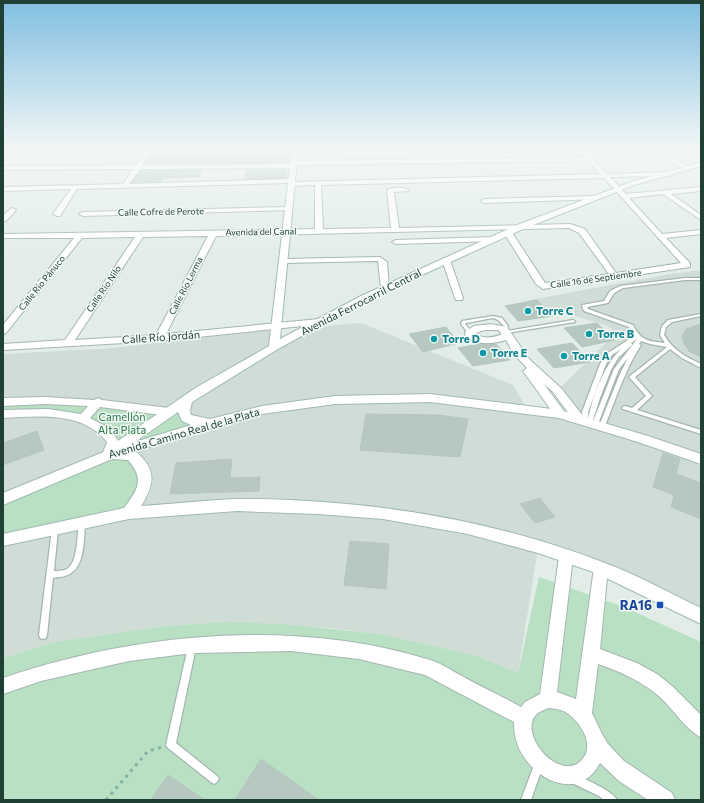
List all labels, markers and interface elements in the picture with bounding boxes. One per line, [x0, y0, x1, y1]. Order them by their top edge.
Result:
street label: Calle Cofre de Perote [118, 205, 204, 218]
street label: Avenida del Canal [225, 225, 297, 238]
street label: Calle Río Pánuco [16, 253, 67, 312]
street label: Calle Río Lerma [166, 255, 205, 317]
street label: Calle Río Nilo [84, 263, 123, 314]
street label: Avenida Ferrocarril Central [298, 265, 423, 338]
street label: Calle 16 de Septiembre [550, 267, 643, 290]
place label: Torre C [536, 304, 574, 317]
marker: Torre C [523, 306, 533, 316]
street label: Calle Río Jordán [122, 327, 200, 347]
place label: Torre B [597, 327, 634, 340]
marker: Torre B [584, 329, 594, 339]
place label: Torre D [442, 332, 480, 345]
marker: Torre D [429, 334, 439, 344]
place label: Torre E [491, 346, 528, 359]
marker: Torre E [478, 348, 488, 358]
place label: Torre A [572, 349, 610, 362]
marker: Torre A [559, 351, 569, 361]
street label: Avenida Camino Real de la Plata [107, 405, 261, 460]
park label: Camellón Alta Plata [98, 410, 146, 436]
place label: RA16 [620, 597, 652, 613]
marker: RA16 [655, 600, 665, 610]

